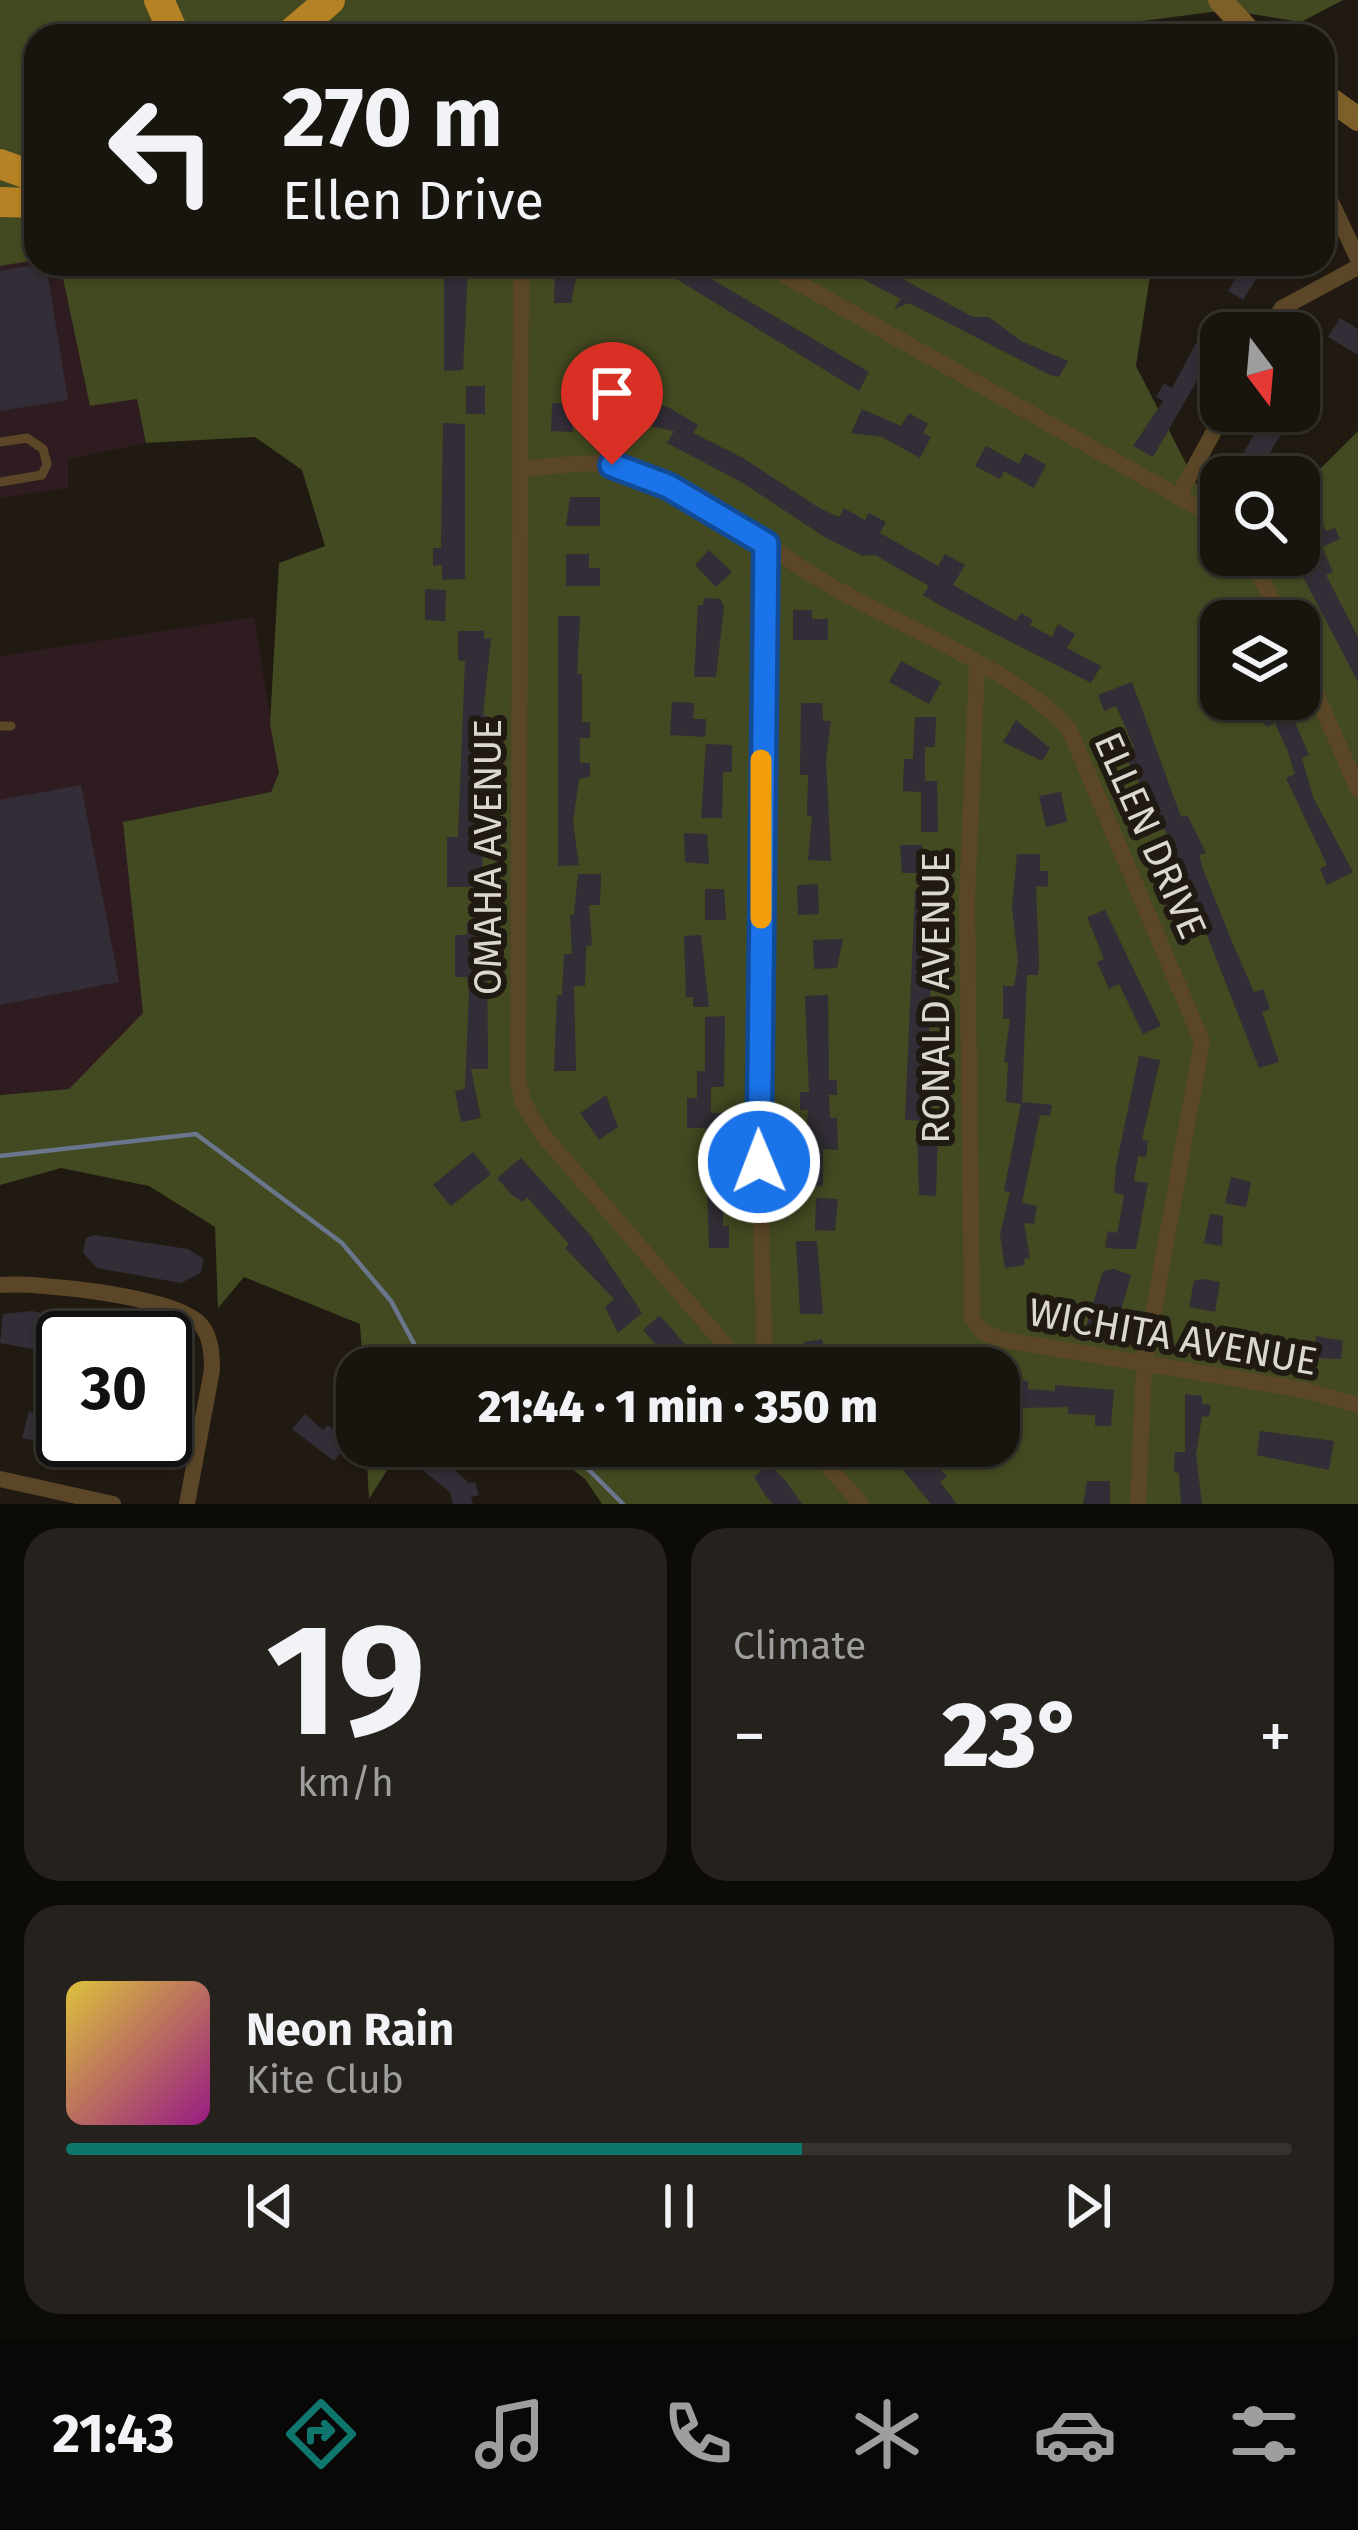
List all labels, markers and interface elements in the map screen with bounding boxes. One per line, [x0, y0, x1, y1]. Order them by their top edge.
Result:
text: 270 m [282, 67, 503, 168]
icon: left [84, 72, 240, 228]
text: Ellen Drive [282, 169, 544, 233]
north arrow [1200, 312, 1320, 432]
map controls [1200, 312, 1320, 720]
pin [561, 342, 663, 465]
icon: arrive [579, 360, 645, 426]
button: search [1200, 456, 1320, 576]
button: layers [1200, 600, 1320, 720]
street label: OMAHA AVENUE [465, 719, 511, 995]
street label: ELLEN DRIVE [1084, 725, 1216, 945]
street label: RONALD AVENUE [913, 852, 959, 1144]
position arrow [696, 1099, 822, 1225]
street label: WICHITA AVENUE [1025, 1289, 1321, 1385]
speed limit sign: 30 [36, 1311, 192, 1467]
text: 21:44 · 1 min · 350 m [478, 1380, 878, 1434]
text: 19 [266, 1588, 425, 1775]
text: Climate [733, 1623, 866, 1669]
text: 23° [942, 1682, 1083, 1790]
text: − [733, 1697, 766, 1776]
text: + [1259, 1697, 1292, 1776]
text: km/h [297, 1760, 394, 1806]
text: Neon Rain [246, 2003, 454, 2057]
text: Kite Club [246, 2057, 404, 2103]
icon: previous [237, 2173, 303, 2239]
icon: pause [646, 2173, 712, 2239]
icon: next [1055, 2173, 1121, 2239]
icon: directions [279, 2392, 363, 2476]
icon: music [468, 2392, 552, 2476]
icon: phone [656, 2392, 740, 2476]
icon: climate [845, 2392, 929, 2476]
icon: car [1033, 2392, 1117, 2476]
icon: filters [1222, 2392, 1306, 2476]
text: 21:43 [52, 2402, 174, 2466]

